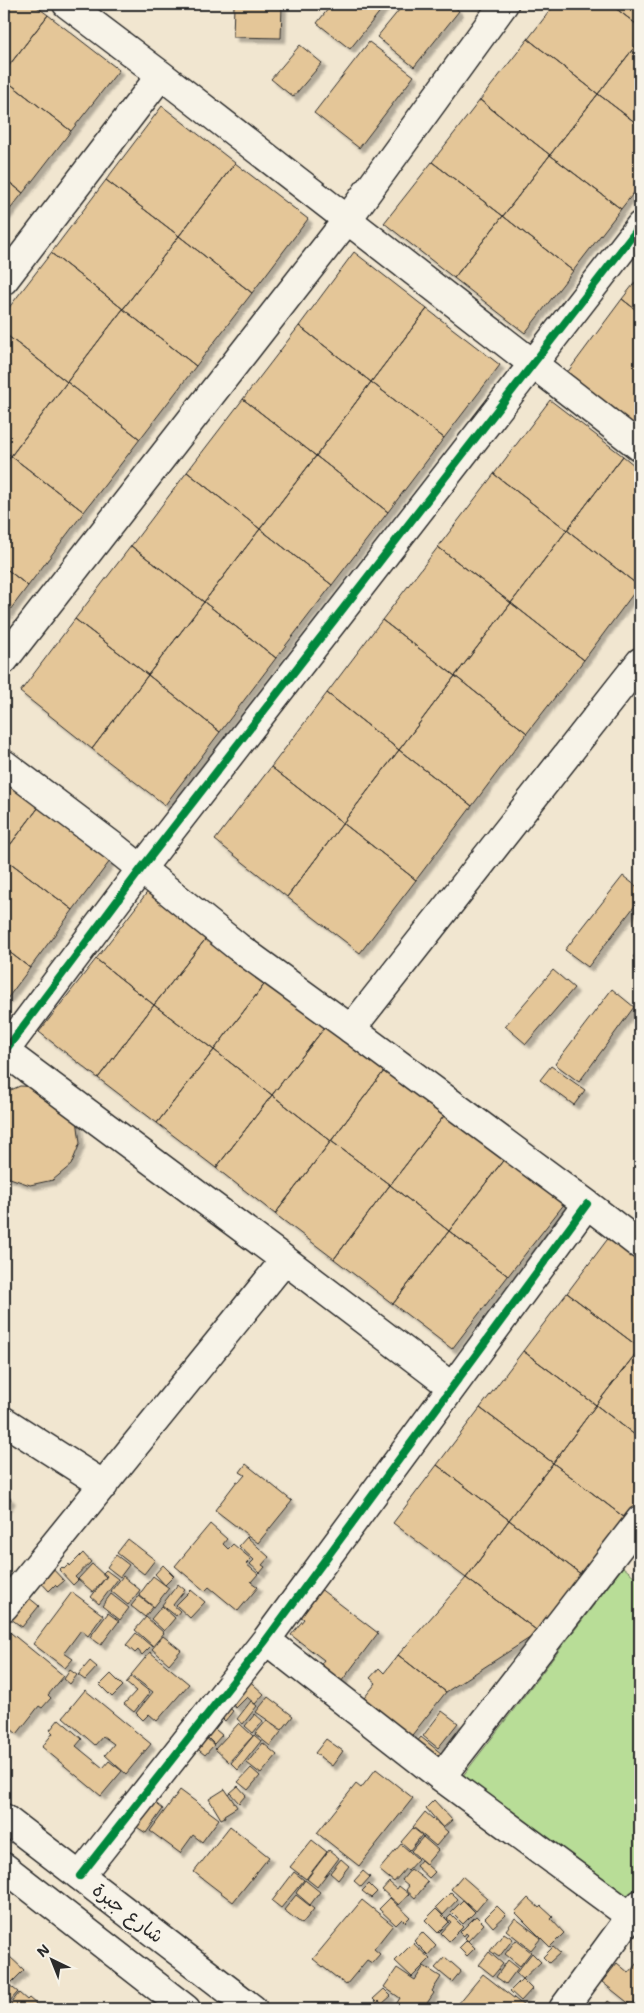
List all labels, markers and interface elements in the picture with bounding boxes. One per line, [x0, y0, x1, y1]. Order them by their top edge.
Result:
street label: شارع جبرة [87, 1877, 169, 1949]
north arrow [28, 1936, 78, 1986]
text: N [33, 1940, 53, 1961]

